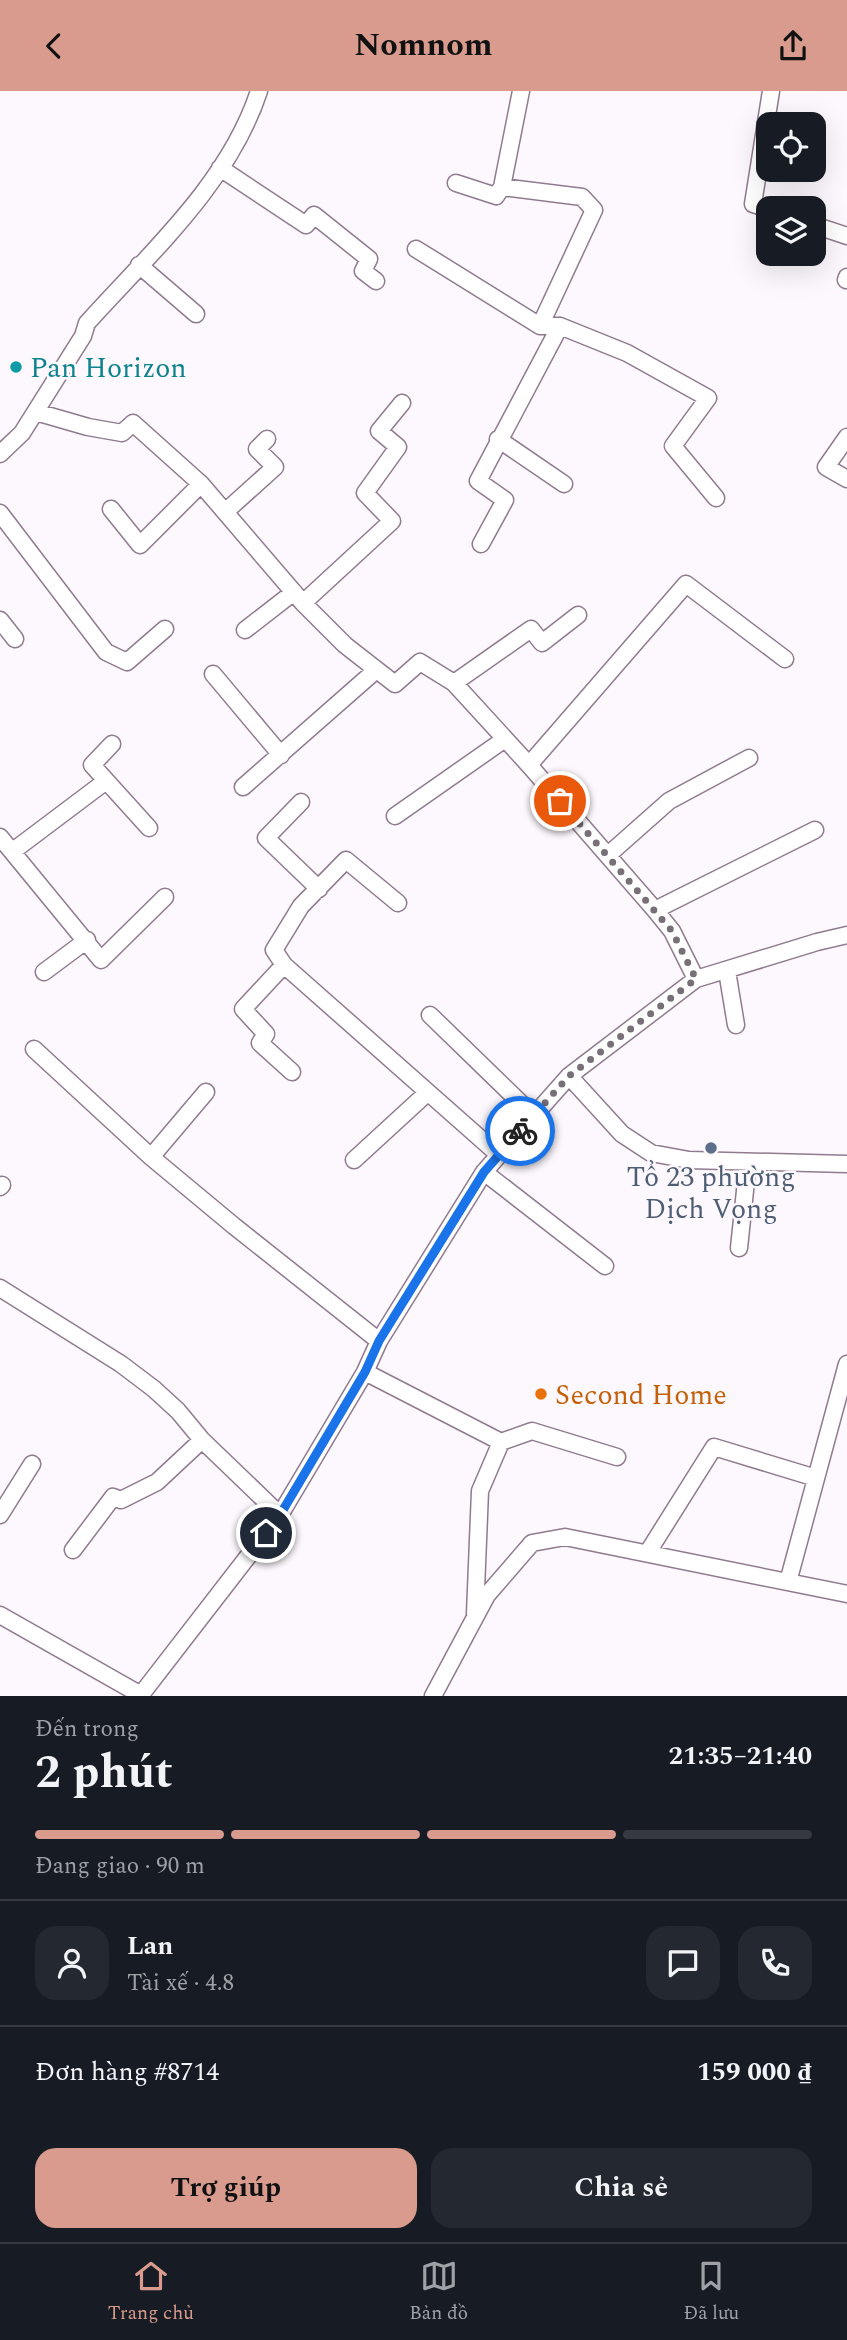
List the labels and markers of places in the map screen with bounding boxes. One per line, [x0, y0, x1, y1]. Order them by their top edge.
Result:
place label: Pan Horizon [30, 347, 187, 390]
marker: Pan Horizon [8, 359, 24, 375]
pin [530, 771, 590, 831]
marker: Tổ 23 phường Dịch Vọng [703, 1140, 719, 1156]
place label: Tổ 23 phường Dịch Vọng [626, 1156, 796, 1231]
place label: Second Home [555, 1374, 727, 1417]
marker: Second Home [533, 1386, 549, 1402]
pin [236, 1503, 296, 1563]

